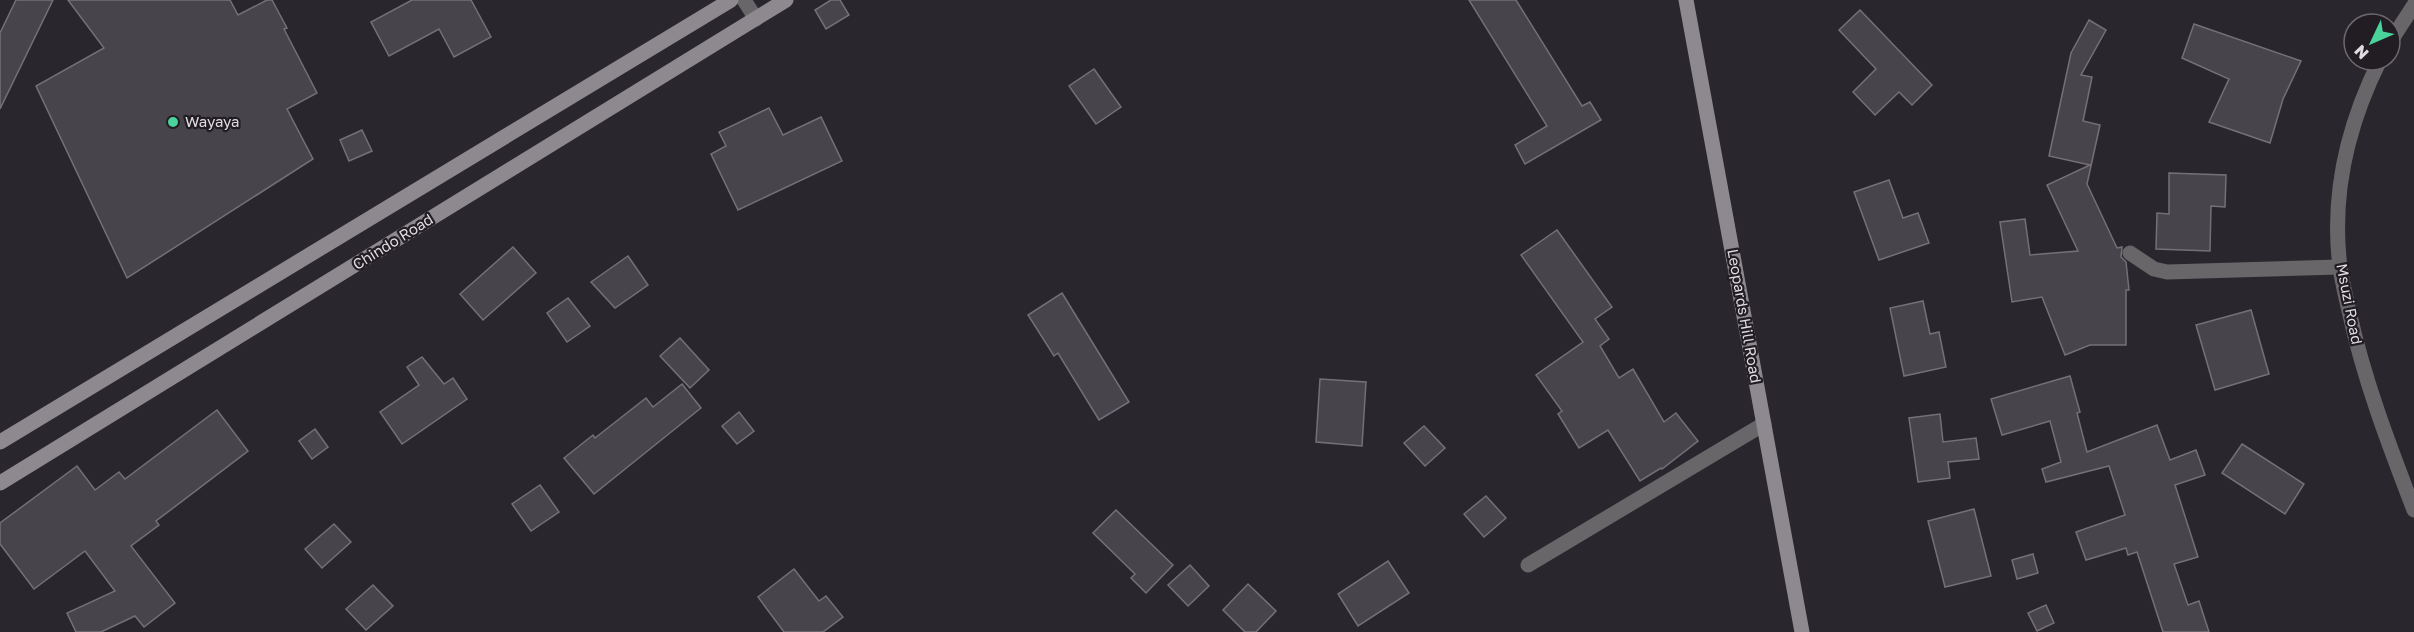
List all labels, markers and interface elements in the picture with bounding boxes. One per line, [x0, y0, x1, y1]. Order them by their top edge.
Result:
north arrow [2342, 12, 2402, 72]
text: N [2350, 41, 2373, 64]
place label: Wayaya [185, 112, 240, 130]
marker: Wayaya [166, 115, 180, 129]
street label: Chindo Road [349, 209, 436, 273]
street label: Leopards Hill Road [1724, 247, 1766, 384]
street label: Msuzi Road [2333, 262, 2367, 346]

